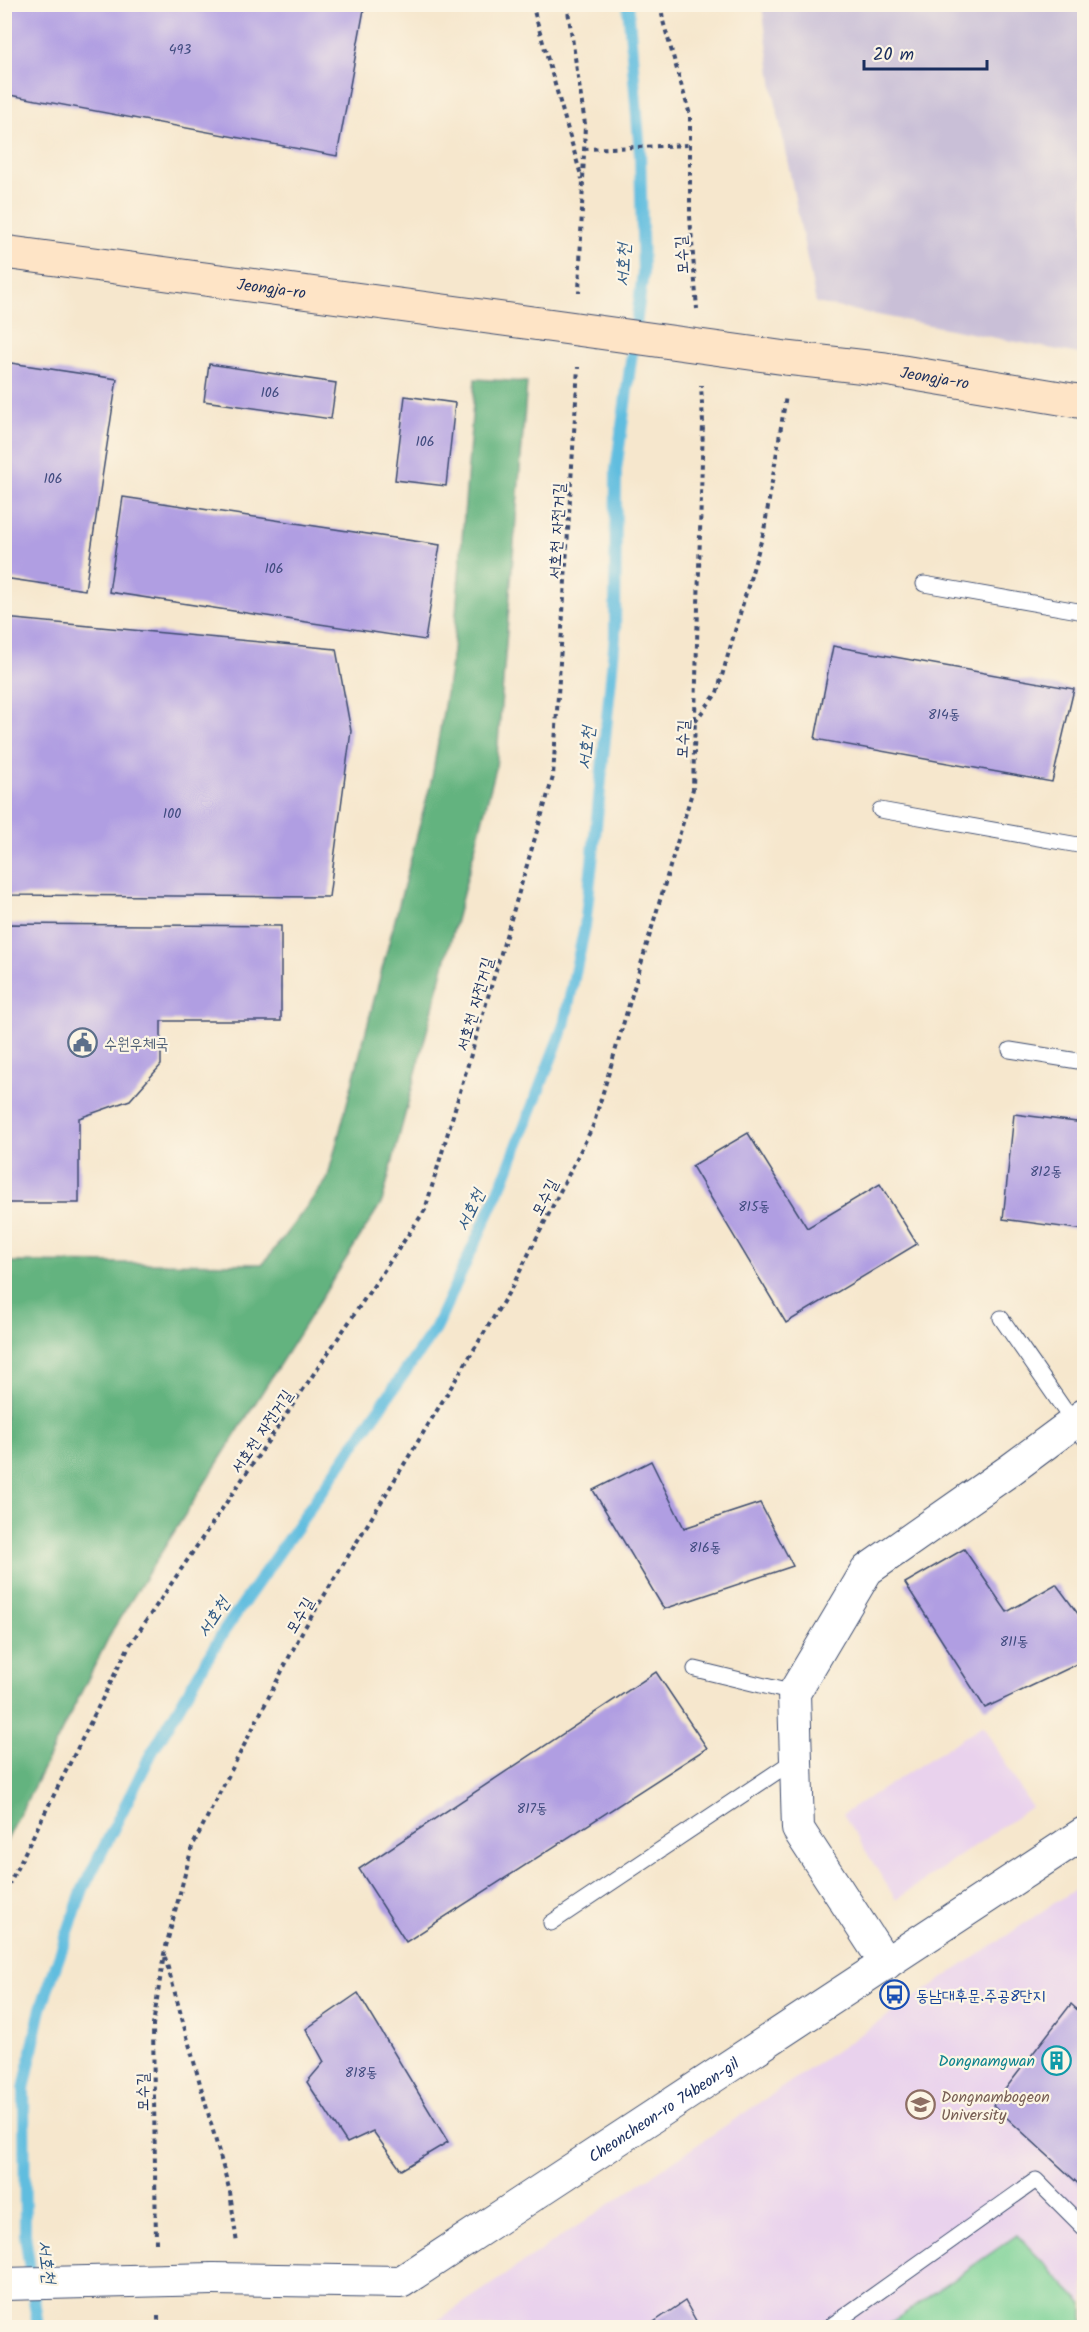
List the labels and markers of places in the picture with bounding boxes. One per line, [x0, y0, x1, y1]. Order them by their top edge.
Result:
public building icon: 수원우체국 [67, 1027, 99, 1059]
place label: 수원우체국 [104, 1032, 169, 1057]
bus stop icon: 동남대후문.주공8단지 [879, 1979, 911, 2011]
place label: 동남대후문.주공8단지 [916, 1984, 1045, 2009]
building icon: Dongnamgwan [1040, 2044, 1072, 2076]
place label: Dongnamgwan [938, 2049, 1035, 2074]
place label: Dongnambogeon University [941, 2085, 1050, 2128]
school or university icon: Dongnambogeon University [904, 2089, 936, 2121]

